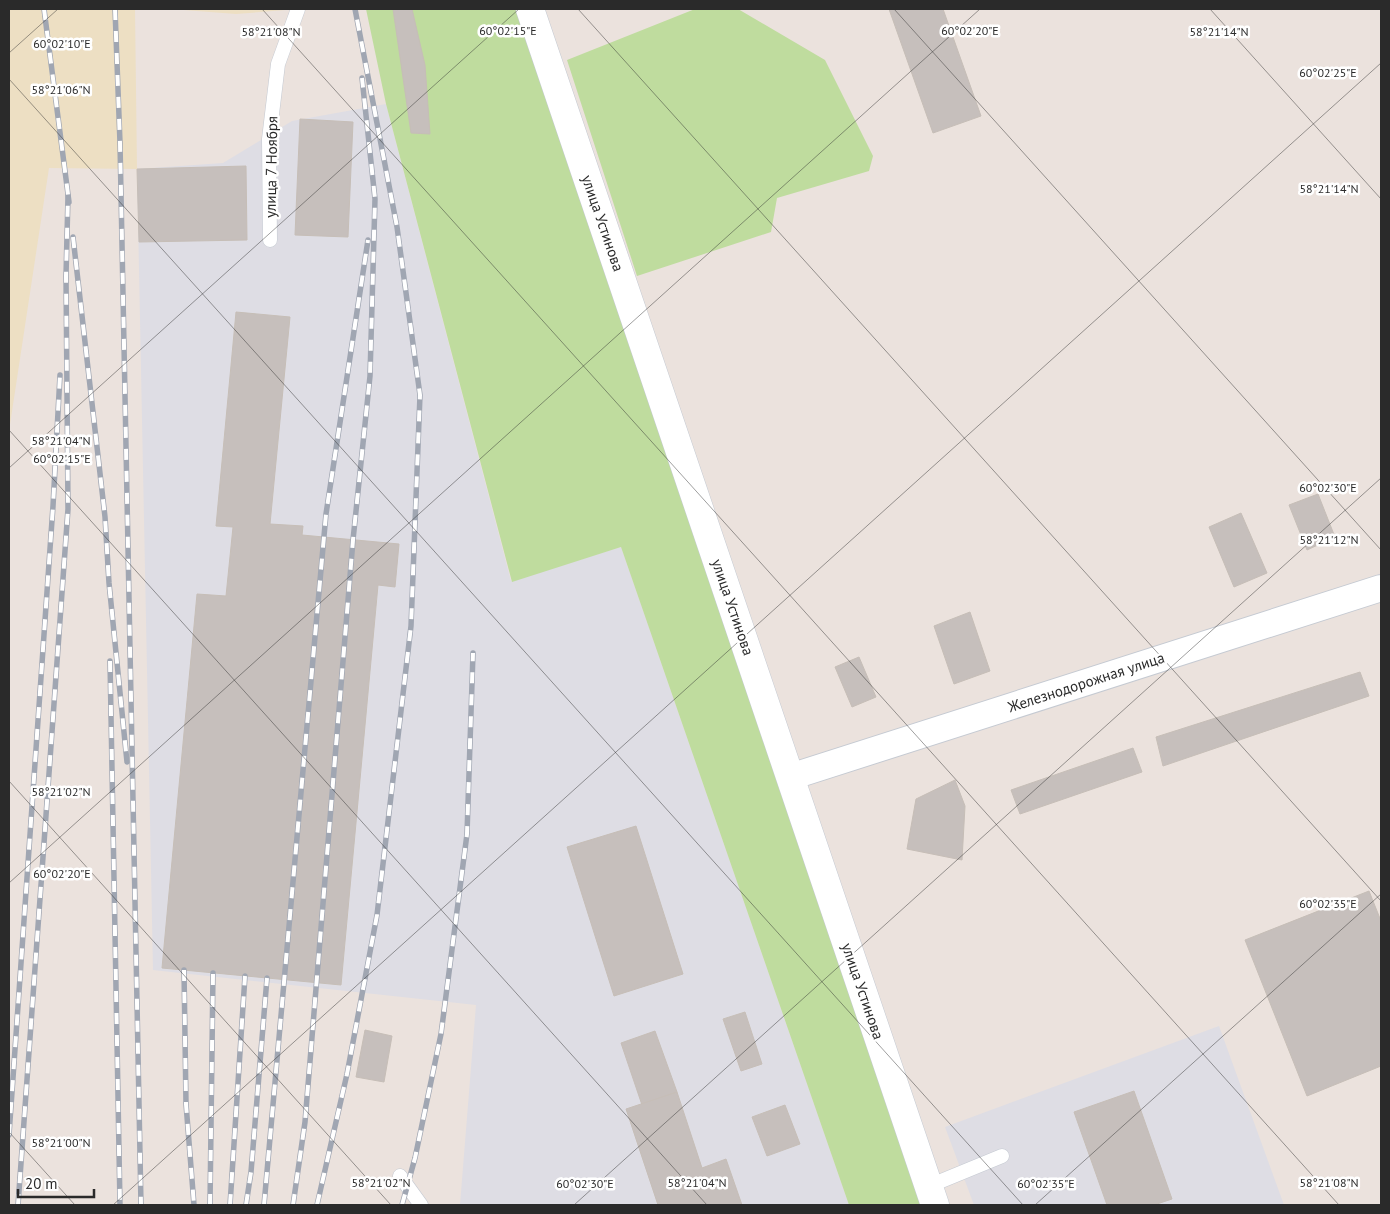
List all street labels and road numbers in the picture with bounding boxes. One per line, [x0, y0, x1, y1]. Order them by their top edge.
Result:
street label: улица 7 Ноября [261, 116, 281, 218]
street label: улица Устинова [578, 172, 628, 274]
street label: улица Устинова [708, 556, 758, 658]
street label: Железнодорожная улица [1004, 648, 1167, 717]
street label: улица Устинова [838, 940, 888, 1042]

